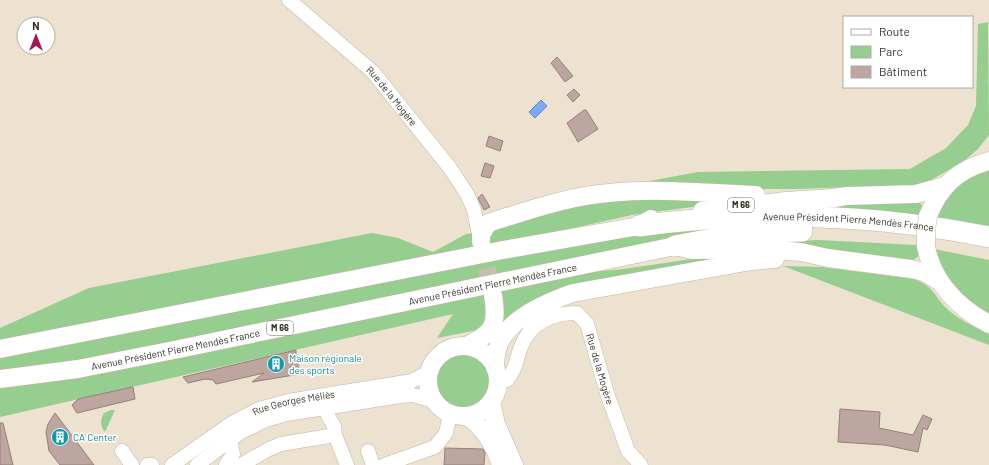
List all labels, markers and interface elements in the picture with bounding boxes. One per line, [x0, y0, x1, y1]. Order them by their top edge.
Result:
north arrow [16, 16, 56, 56]
legend [843, 16, 973, 88]
text: N [32, 19, 40, 32]
text: Route [879, 24, 910, 38]
text: Parc [879, 44, 903, 58]
street label: Rue de la Mogère [364, 63, 420, 128]
text: Bâtiment [879, 64, 927, 78]
road number: M 66 [728, 198, 754, 212]
street label: Avenue Président Pierre Mendès France [763, 210, 935, 233]
street label: Avenue Président Pierre Mendès France [407, 261, 578, 307]
road number: M 66 [267, 321, 293, 335]
street label: Avenue Président Pierre Mendès France [90, 326, 261, 372]
street label: Rue de la Mogère [584, 332, 617, 406]
place label: Maison régionale des sports [289, 352, 362, 376]
building icon: Maison régionale des sports [266, 354, 286, 374]
street label: Rue Georges Méliès [250, 388, 336, 417]
building icon: CA Center [50, 427, 70, 447]
place label: CA Center [73, 431, 117, 443]

